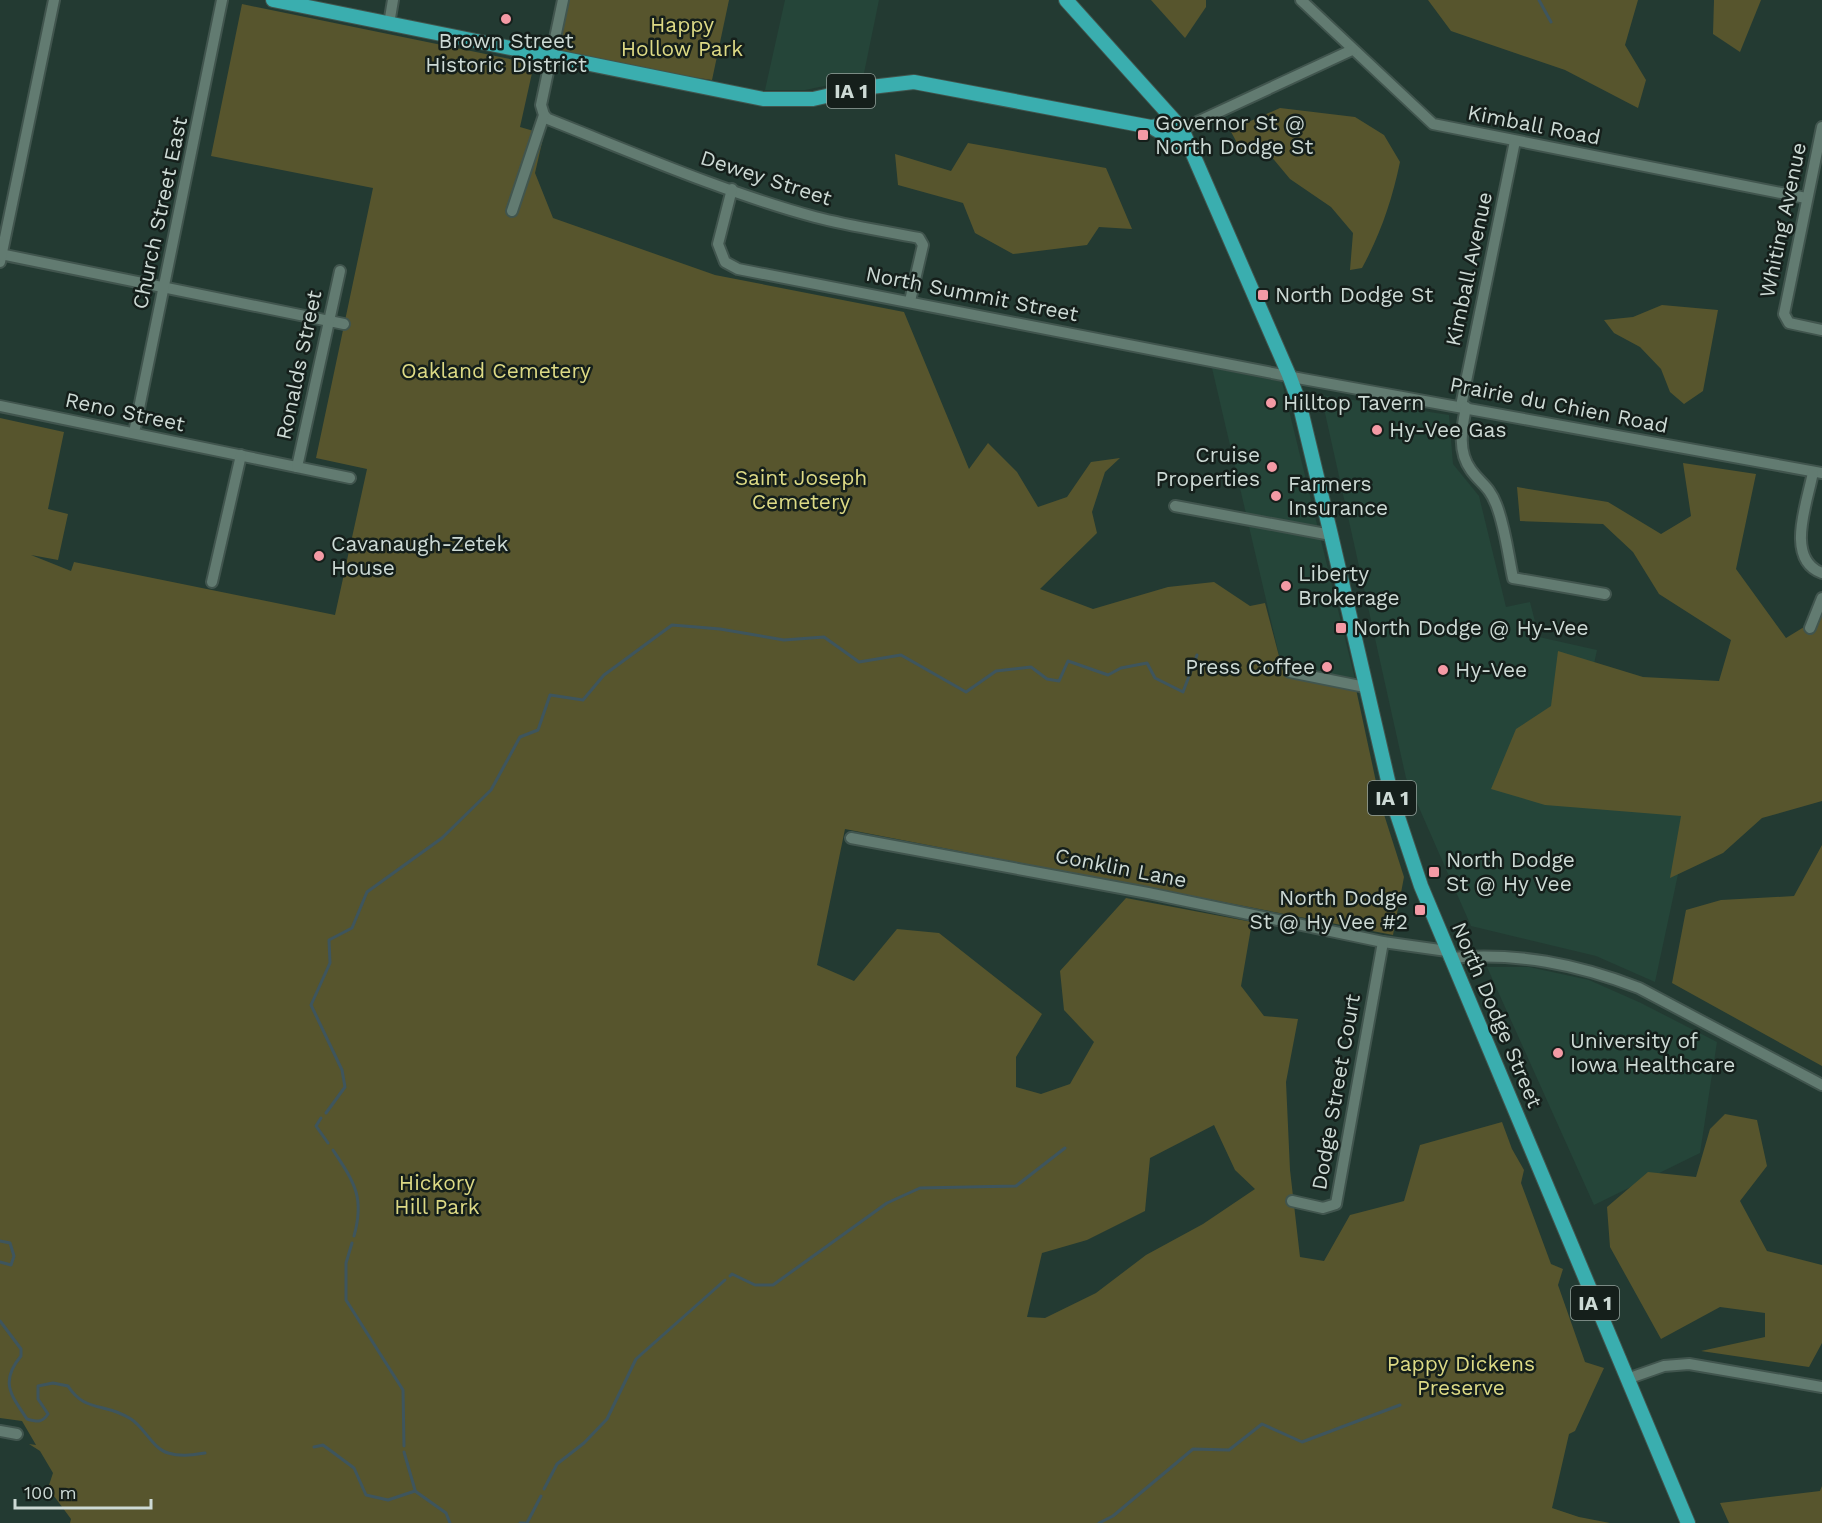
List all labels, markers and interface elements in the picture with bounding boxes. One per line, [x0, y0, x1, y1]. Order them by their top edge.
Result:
marker: Brown Street Historic District [499, 12, 513, 26]
park label: Happy Hollow Park [621, 12, 743, 61]
place label: Brown Street Historic District [425, 28, 587, 77]
road number: IA 1 [827, 74, 875, 108]
street label: Kimball Road [1465, 99, 1603, 150]
place label: Governor St @ North Dodge St [1155, 110, 1314, 159]
street label: Church Street East [127, 114, 192, 311]
marker: Governor St @ North Dodge St [1136, 128, 1150, 142]
street label: Whiting Avenue [1754, 140, 1811, 300]
street label: Dewey Street [697, 145, 835, 211]
street label: Kimball Avenue [1440, 189, 1497, 348]
street label: North Summit Street [864, 261, 1081, 326]
place label: North Dodge St [1275, 282, 1434, 307]
street label: Ronalds Street [270, 288, 327, 442]
marker: North Dodge St [1256, 288, 1270, 302]
park label: Oakland Cemetery [401, 358, 591, 383]
street label: Prairie du Chien Road [1448, 371, 1670, 438]
street label: Reno Street [63, 387, 187, 436]
place label: Hilltop Tavern [1283, 390, 1424, 415]
marker: Hilltop Tavern [1264, 396, 1278, 410]
place label: Hy-Vee Gas [1389, 417, 1507, 442]
marker: Hy-Vee Gas [1370, 423, 1384, 437]
place label: Cruise Properties [1156, 442, 1260, 491]
marker: Cruise Properties [1265, 460, 1279, 474]
park label: Saint Joseph Cemetery [735, 465, 867, 514]
place label: Farmers Insurance [1288, 471, 1388, 520]
marker: Farmers Insurance [1269, 489, 1283, 503]
place label: Cavanaugh-Zetek House [331, 531, 508, 580]
marker: Cavanaugh-Zetek House [312, 549, 326, 563]
place label: Liberty Brokerage [1298, 561, 1400, 610]
marker: Liberty Brokerage [1279, 579, 1293, 593]
place label: North Dodge @ Hy-Vee [1353, 615, 1589, 640]
marker: North Dodge @ Hy-Vee [1334, 621, 1348, 635]
place label: Press Coffee [1185, 654, 1315, 679]
place label: Hy-Vee [1455, 657, 1527, 682]
marker: Press Coffee [1320, 660, 1334, 674]
marker: Hy-Vee [1436, 663, 1450, 677]
road number: IA 1 [1368, 781, 1416, 815]
street label: Conklin Lane [1053, 842, 1189, 893]
place label: North Dodge St @ Hy Vee [1446, 847, 1575, 896]
marker: North Dodge St @ Hy Vee [1427, 865, 1441, 879]
place label: North Dodge St @ Hy Vee #2 [1249, 885, 1408, 934]
marker: North Dodge St @ Hy Vee #2 [1413, 903, 1427, 917]
street label: North Dodge Street [1447, 918, 1548, 1112]
street label: Dodge Street Court [1306, 992, 1365, 1192]
place label: University of Iowa Healthcare [1570, 1028, 1735, 1077]
marker: University of Iowa Healthcare [1551, 1046, 1565, 1060]
park label: Hickory Hill Park [394, 1170, 480, 1219]
road number: IA 1 [1571, 1286, 1619, 1320]
park label: Pappy Dickens Preserve [1387, 1351, 1535, 1400]
scale bar [15, 1472, 152, 1510]
text: 100 m [24, 1482, 77, 1503]

